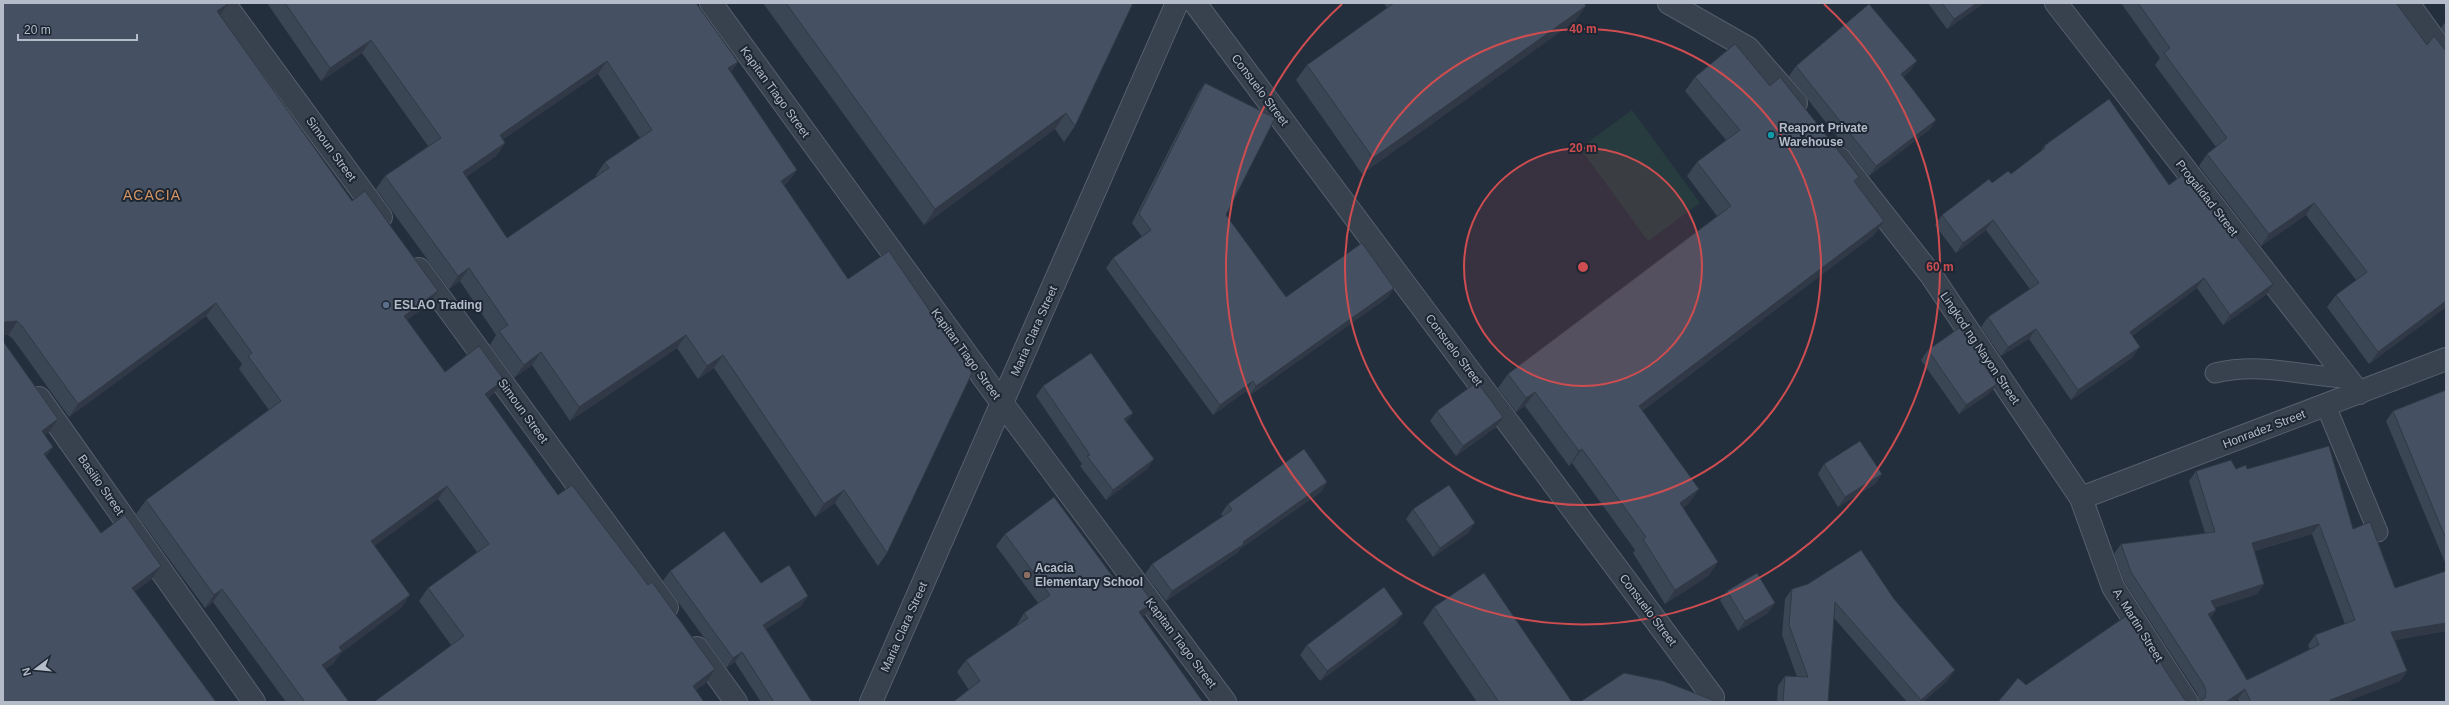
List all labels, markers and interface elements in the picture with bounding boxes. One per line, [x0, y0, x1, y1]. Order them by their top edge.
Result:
scale bar [18, 16, 137, 42]
text: 40 m [1569, 22, 1597, 36]
text: 20 m [24, 23, 51, 37]
street label: Kapitan Tiago Street [737, 44, 813, 141]
street label: Consuelo Street [1229, 51, 1292, 129]
street label: Simoun Street [303, 114, 359, 184]
place label: Reaport Private Warehouse [1779, 121, 1868, 149]
marker: Reaport Private Warehouse [1766, 130, 1776, 140]
text: 20 m [1569, 141, 1597, 155]
street label: Progalidad Street [2173, 157, 2241, 239]
district label: ACACIA [123, 187, 181, 203]
centre of rings [1576, 260, 1590, 274]
text: 60 m [1926, 260, 1954, 274]
street label: Maria Clara Street [1008, 283, 1060, 378]
street label: Lingkod ng Nayon Street [1937, 289, 2023, 407]
place label: ESLAO Trading [394, 298, 482, 312]
marker: ESLAO Trading [381, 300, 391, 310]
street label: Kapitan Tiago Street [928, 306, 1004, 403]
street label: Consuelo Street [1423, 311, 1486, 389]
street label: Simoun Street [495, 376, 551, 446]
street label: Honradez Street [2221, 407, 2308, 451]
street label: Basilio Street [75, 452, 127, 519]
place label: Acacia Elementary School [1035, 561, 1143, 589]
marker: Acacia Elementary School [1022, 570, 1032, 580]
street label: Consuelo Street [1617, 571, 1680, 649]
street label: Maria Clara Street [878, 579, 930, 674]
street label: A. Martin Street [2110, 586, 2166, 665]
street label: Kapitan Tiago Street [1143, 595, 1220, 691]
north arrow [16, 649, 56, 689]
text: N [20, 666, 33, 677]

